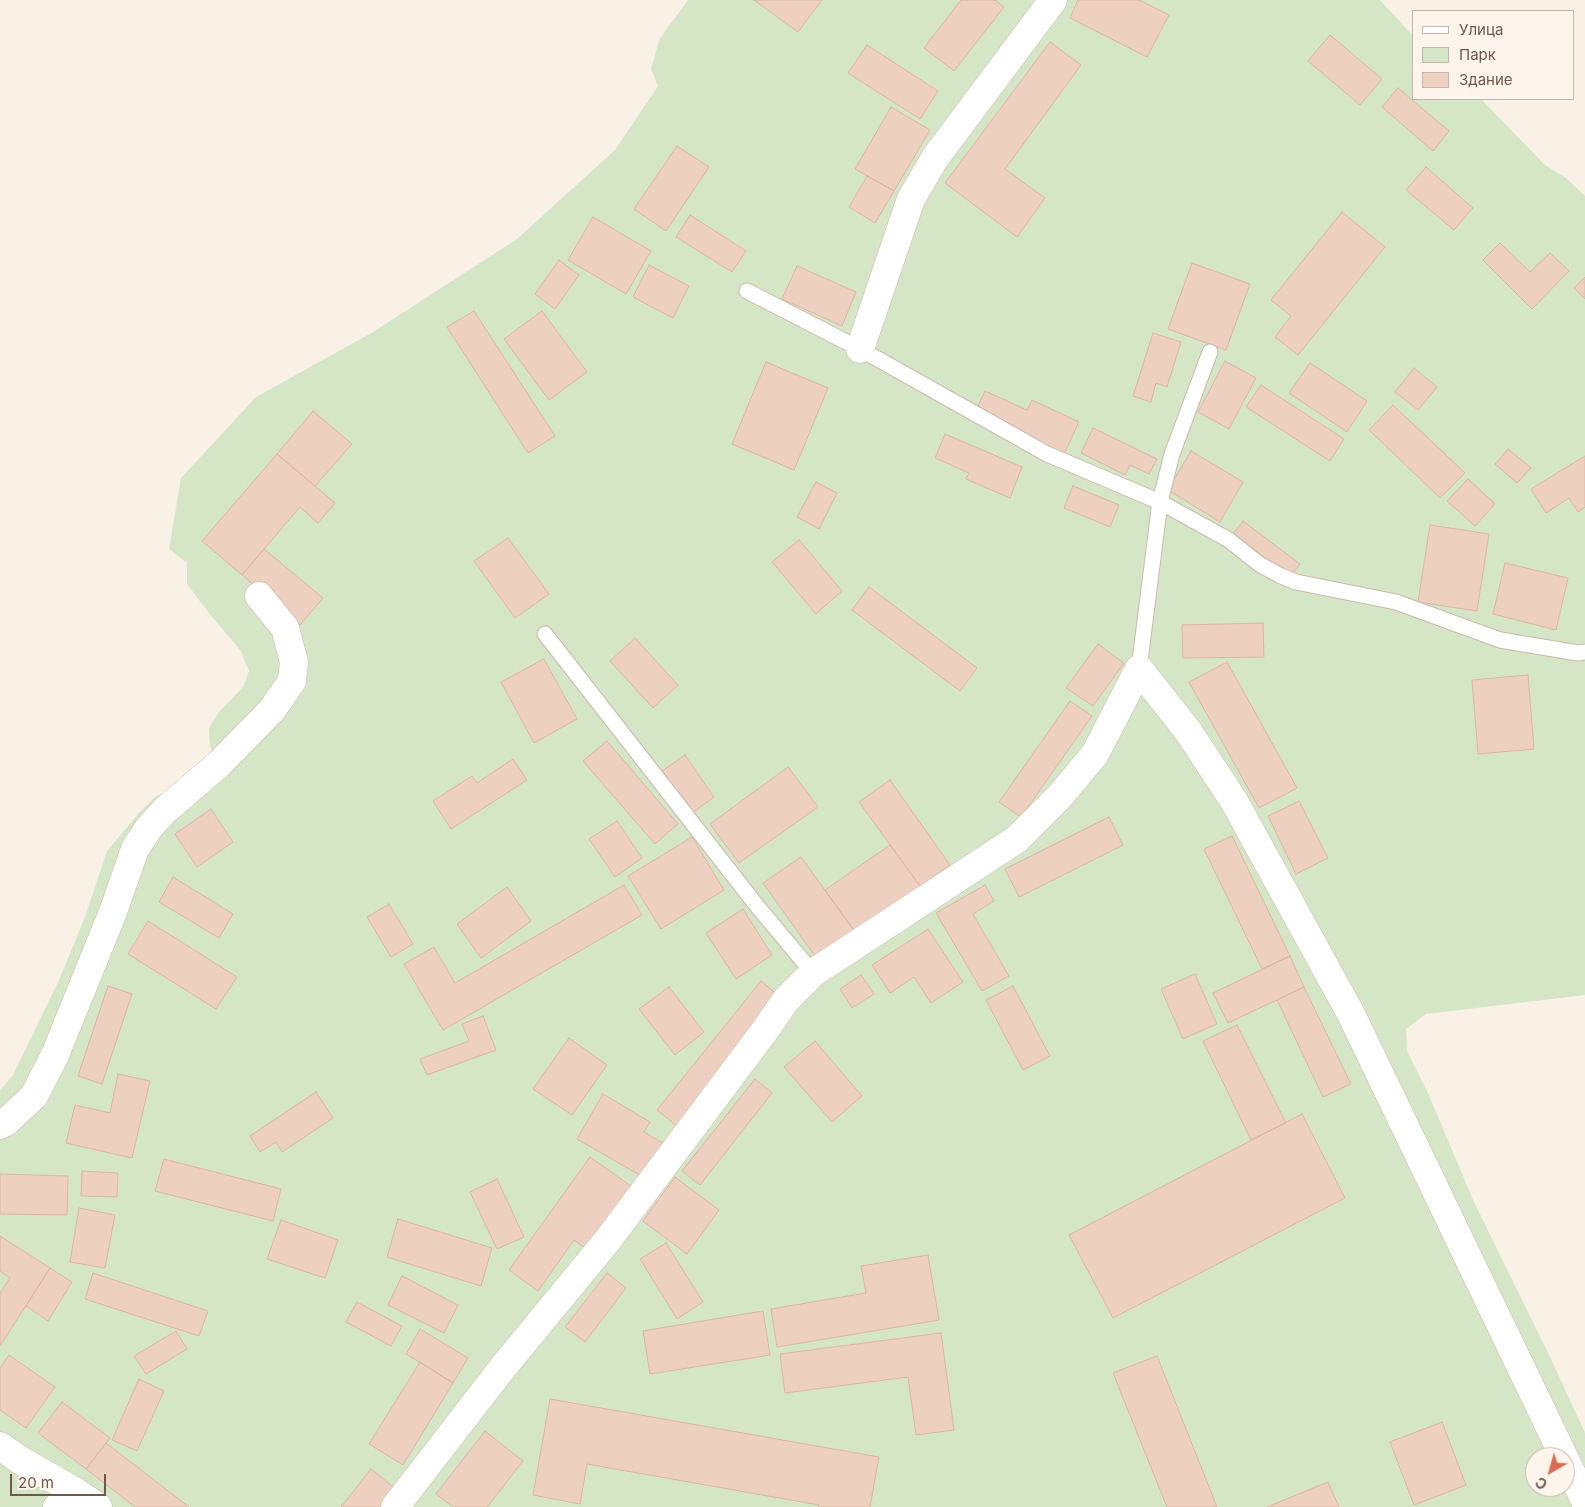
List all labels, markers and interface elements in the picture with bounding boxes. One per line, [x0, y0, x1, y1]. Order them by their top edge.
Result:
legend [1412, 10, 1575, 100]
text: Улица [1459, 20, 1503, 39]
text: Парк [1459, 45, 1496, 64]
text: Здание [1459, 70, 1513, 89]
north arrow [1525, 1447, 1575, 1497]
scale bar [12, 1464, 109, 1496]
text: 20 m [18, 1473, 54, 1492]
text: С [1532, 1474, 1550, 1493]

